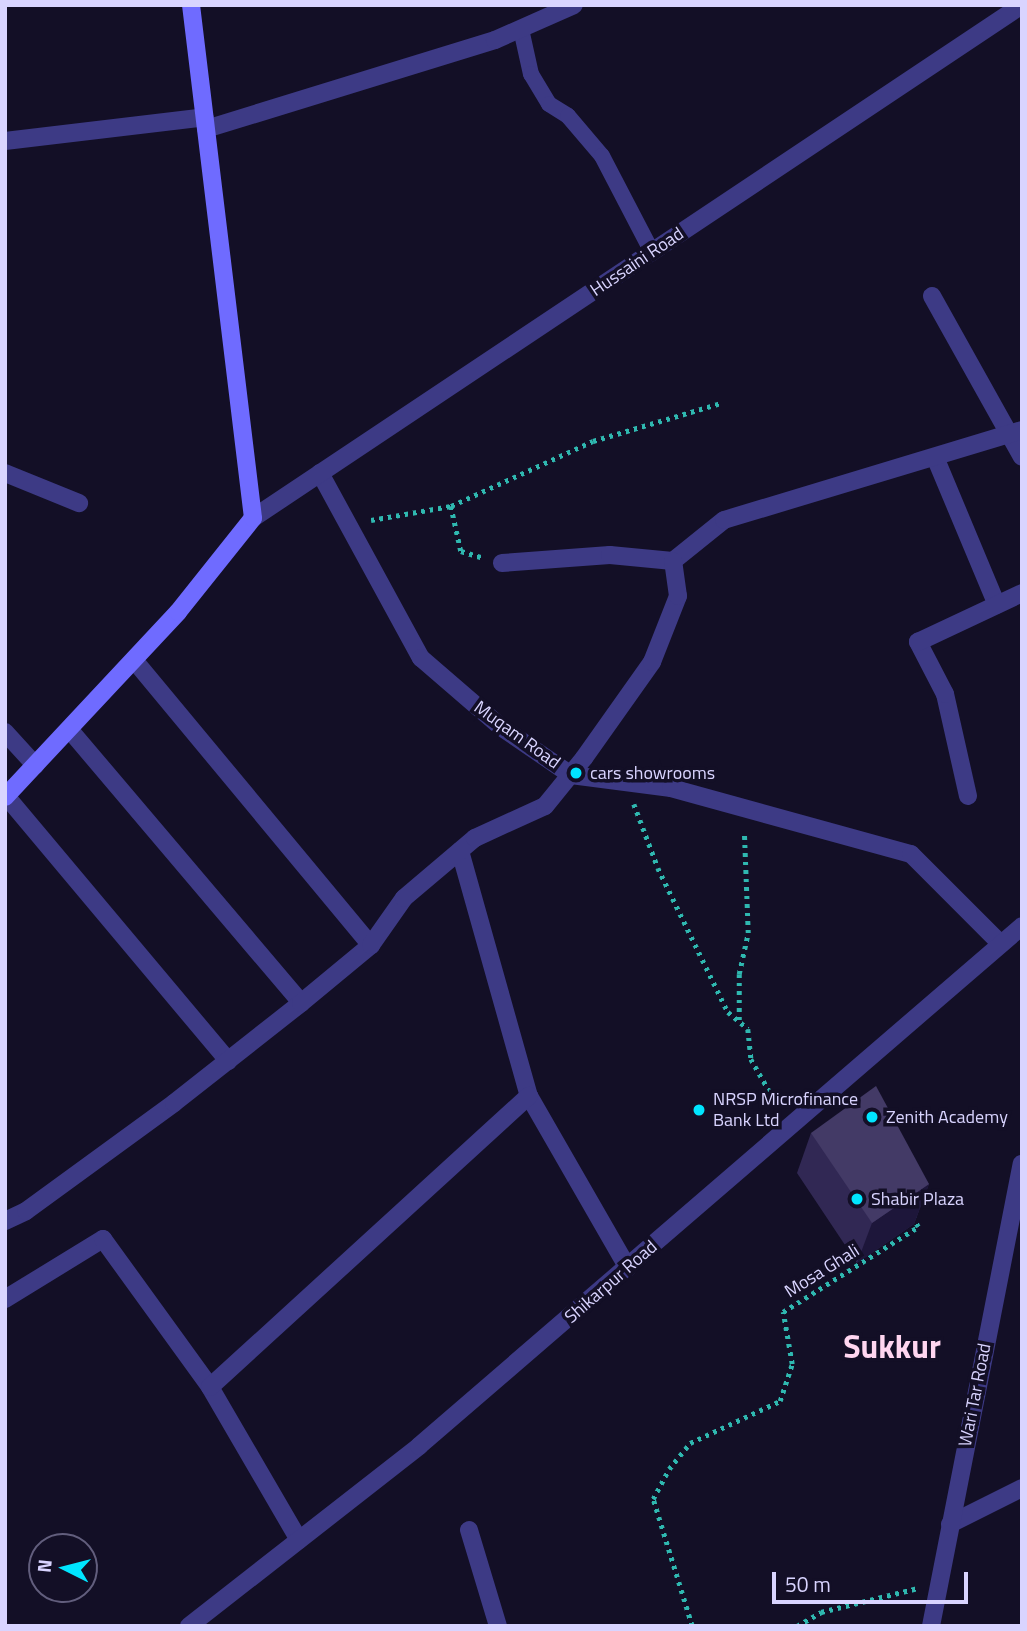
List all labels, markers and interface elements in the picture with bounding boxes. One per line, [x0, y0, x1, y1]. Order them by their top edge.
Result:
street label: Hussaini Road [586, 223, 688, 301]
street label: Muqam Road [470, 697, 564, 773]
place label: cars showrooms [590, 762, 715, 784]
marker: cars showrooms [568, 765, 584, 781]
place label: NRSP Microfinance Bank Ltd [713, 1089, 858, 1132]
marker: NRSP Microfinance Bank Ltd [691, 1102, 707, 1118]
place label: Zenith Academy [886, 1106, 1008, 1128]
marker: Zenith Academy [864, 1109, 880, 1125]
place label: Shabir Plaza [871, 1188, 964, 1210]
marker: Shabir Plaza [849, 1191, 865, 1207]
street label: Shikarpur Road [560, 1236, 662, 1328]
street label: Mosa Ghali [781, 1240, 863, 1302]
district label: Sukkur [843, 1327, 941, 1365]
street label: Wari Tar Road [954, 1341, 996, 1449]
north arrow [28, 1533, 98, 1603]
text: N [28, 1558, 59, 1574]
scale bar [775, 1558, 971, 1602]
text: 50 m [785, 1568, 831, 1600]

